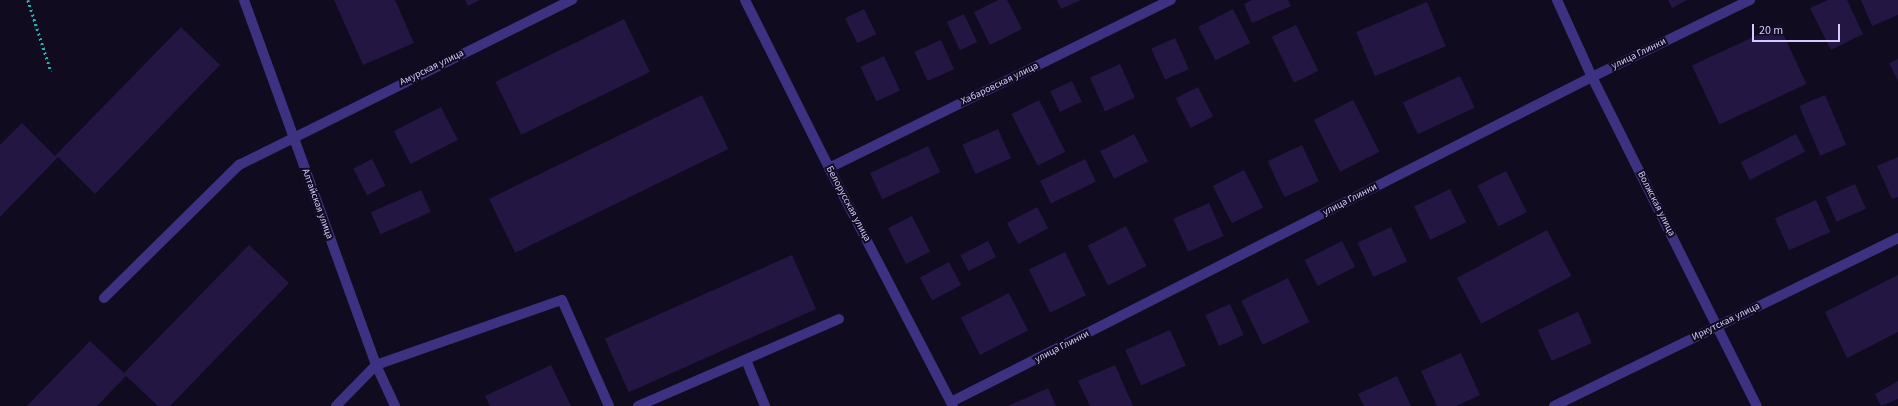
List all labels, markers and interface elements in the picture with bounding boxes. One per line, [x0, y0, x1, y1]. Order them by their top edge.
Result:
scale bar [1754, 16, 1842, 42]
text: 20 m [1759, 22, 1783, 39]
street label: улица Глинки [1610, 36, 1668, 72]
street label: Амурская улица [398, 47, 466, 89]
street label: Хабаровская улица [959, 60, 1041, 108]
street label: Белорусская улица [823, 164, 873, 244]
street label: Алтайская улица [299, 167, 335, 241]
street label: Волжская улица [1635, 170, 1677, 238]
street label: улица Глинки [1321, 181, 1379, 219]
street label: Иркутская улица [1690, 300, 1762, 344]
street label: улица Глинки [1033, 328, 1091, 366]

